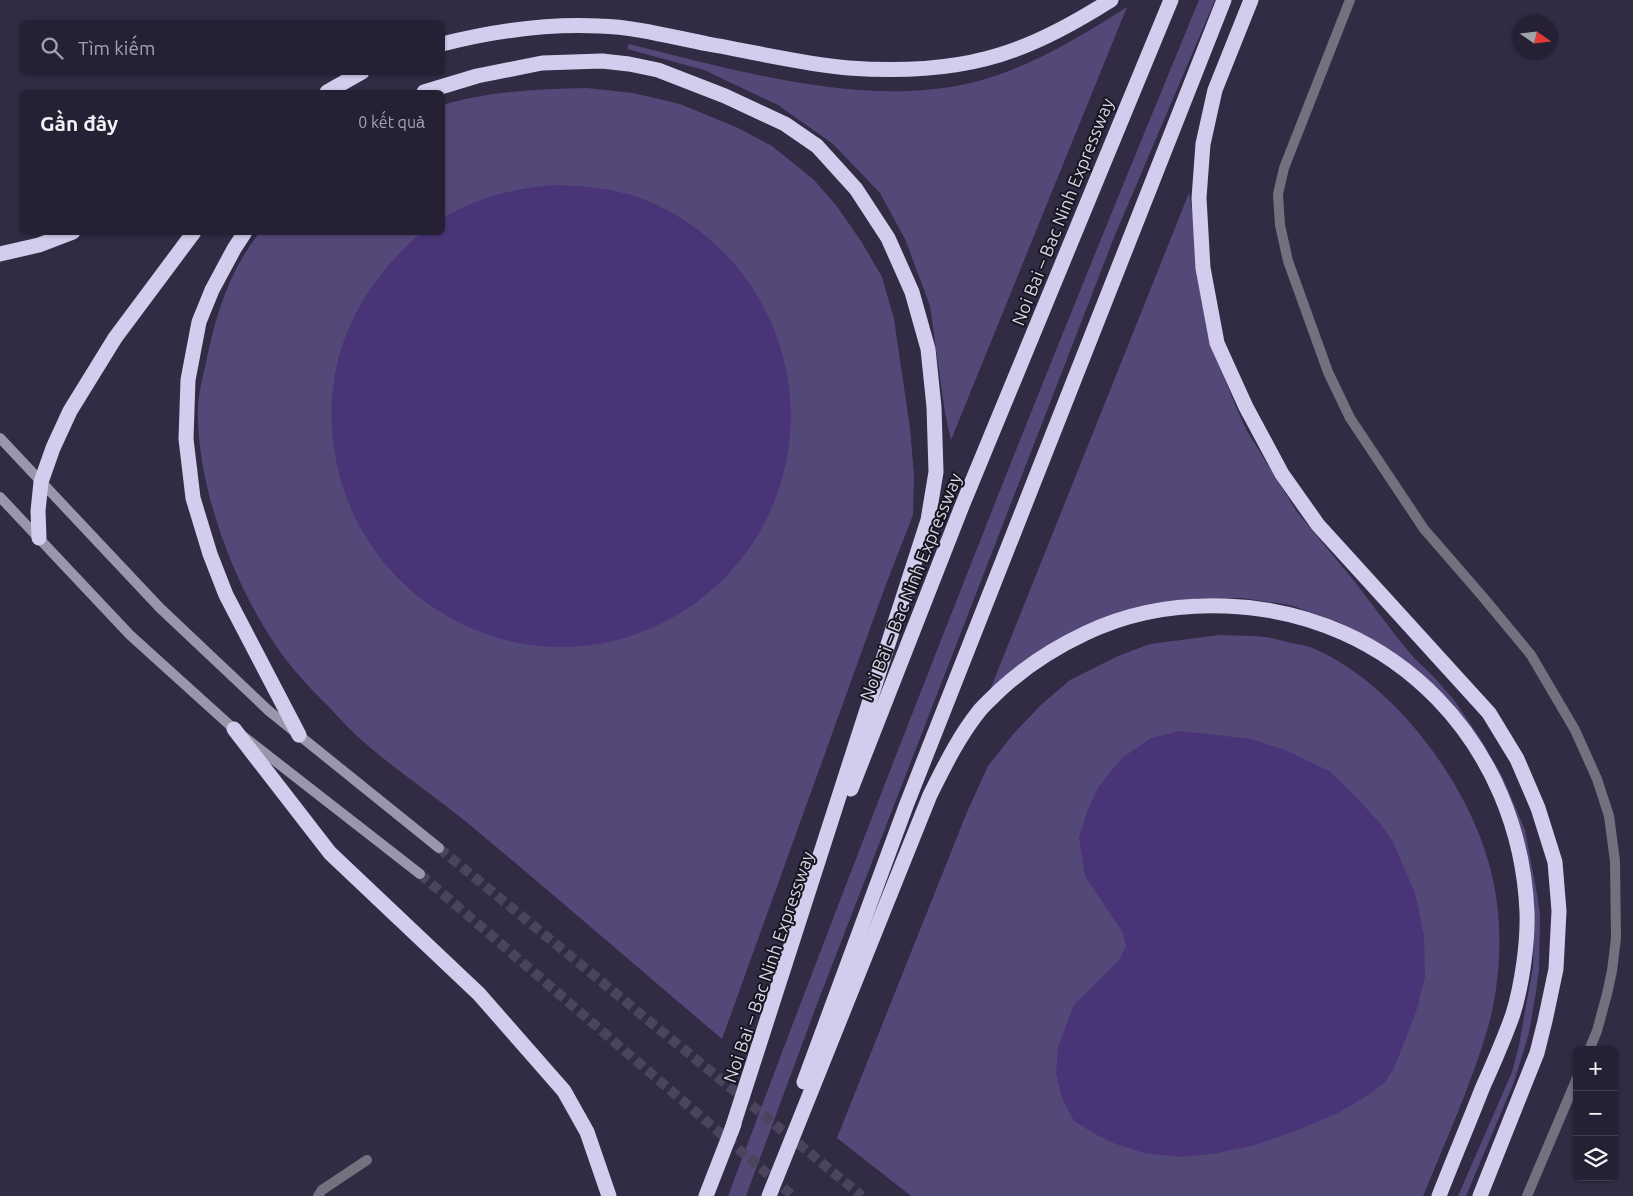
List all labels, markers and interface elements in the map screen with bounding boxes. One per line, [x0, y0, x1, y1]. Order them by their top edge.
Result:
north arrow [1513, 15, 1558, 60]
search box [20, 20, 445, 75]
icon: search [38, 34, 66, 62]
text: Tìm kiếm [78, 37, 155, 59]
street label: Noi Bai – Bac Ninh Expressway [1007, 95, 1117, 328]
text: Gần đây [40, 111, 118, 135]
text: 0 kết quả [358, 113, 425, 131]
street label: Noi Bai – Bac Ninh Expressway [855, 470, 965, 703]
street label: Noi Bai – Bac Ninh Expressway [719, 848, 817, 1085]
map controls [1573, 1046, 1618, 1181]
button: + [1573, 1046, 1618, 1091]
button: − [1573, 1091, 1618, 1136]
button: layers [1573, 1136, 1618, 1181]

